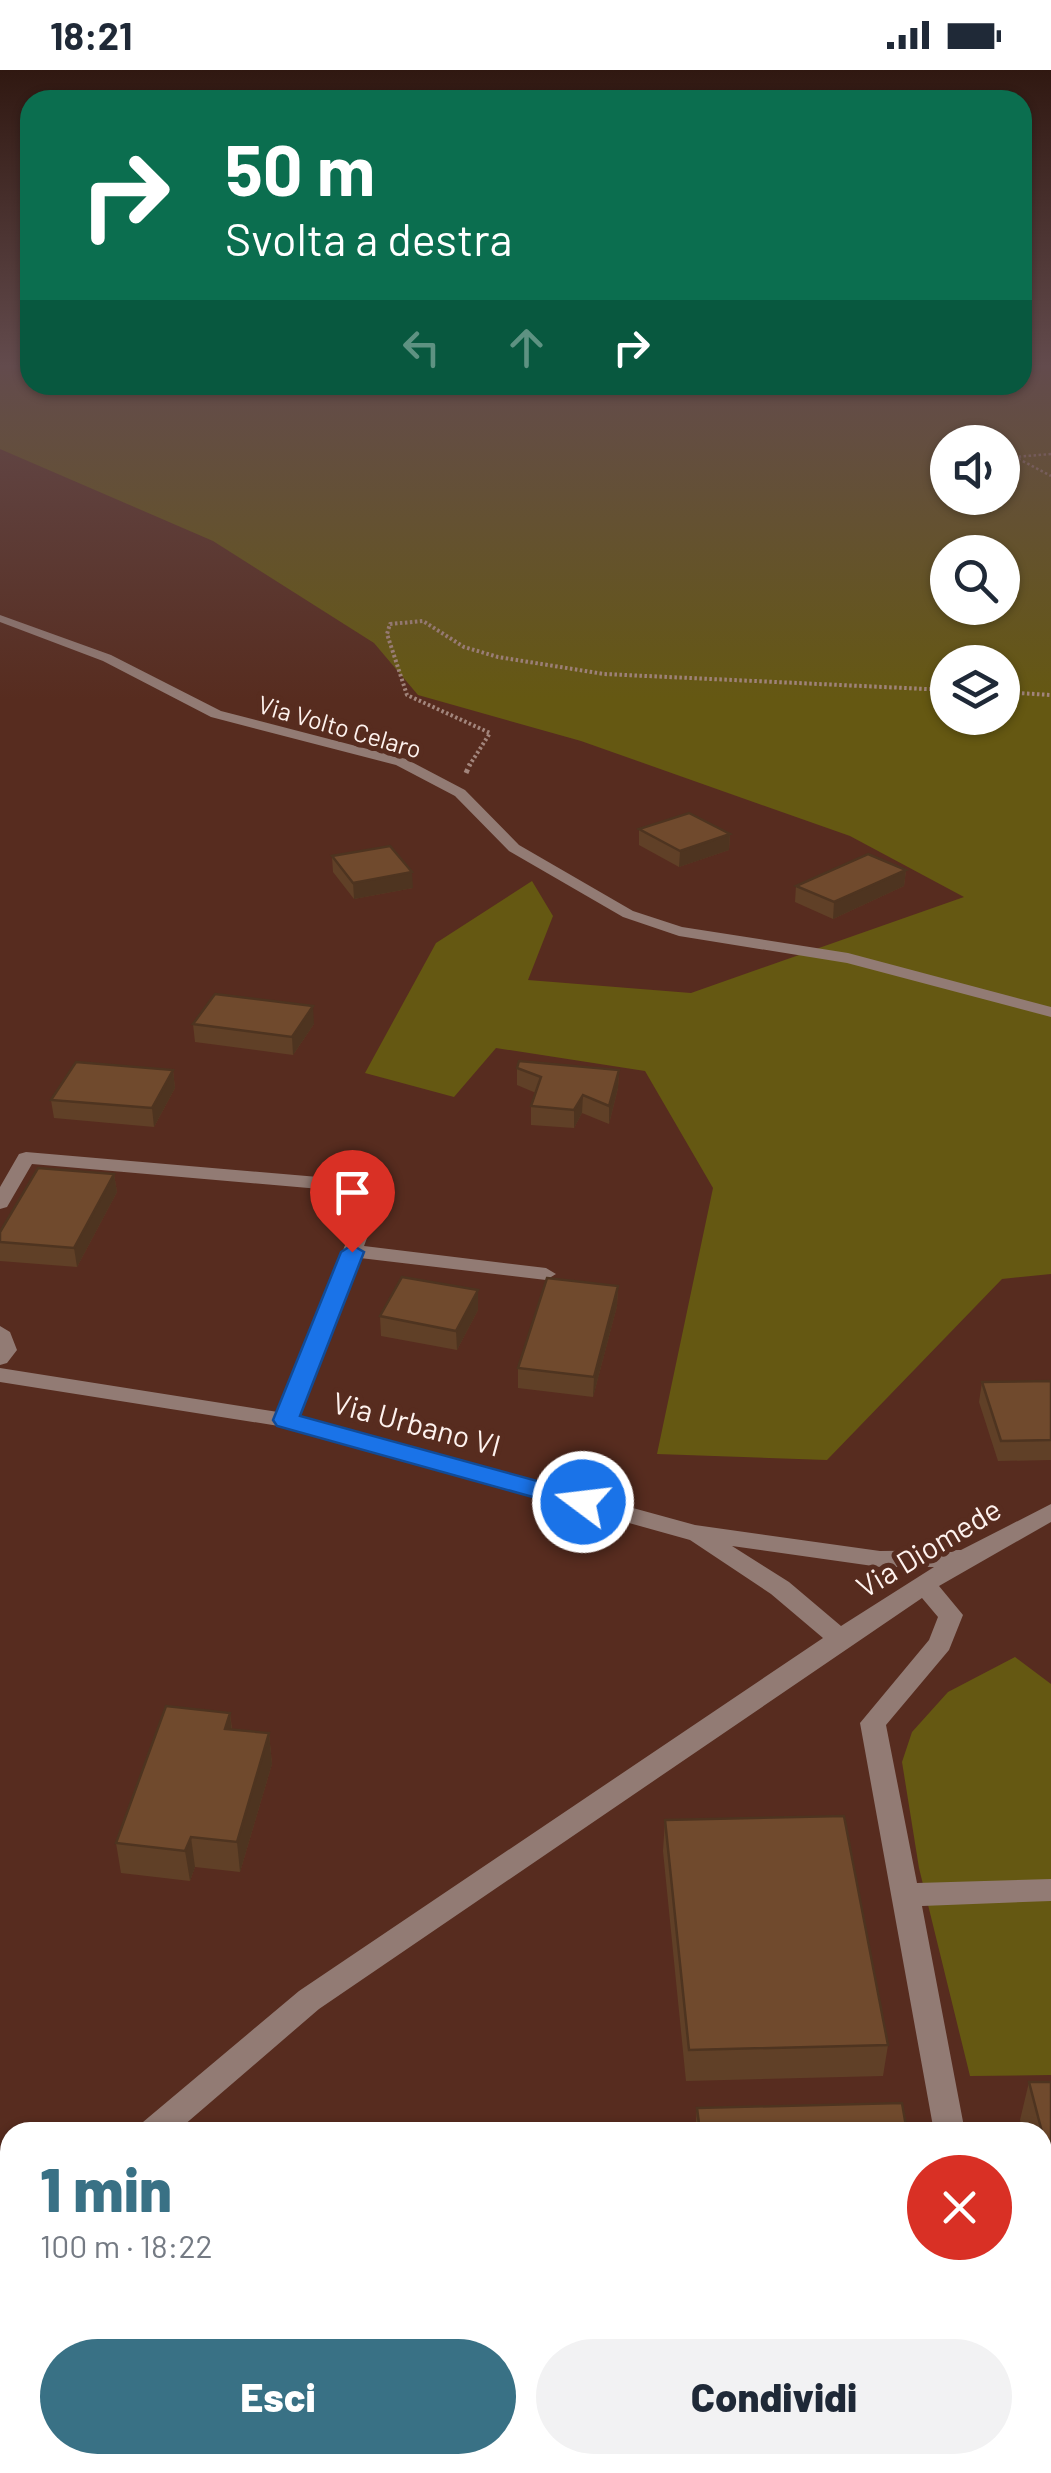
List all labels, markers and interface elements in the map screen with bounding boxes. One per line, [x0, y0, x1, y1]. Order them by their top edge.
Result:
text: 18:21 [50, 12, 132, 58]
text: 50 m [225, 126, 375, 210]
icon: right [60, 130, 190, 260]
text: Svolta a destra [225, 211, 513, 265]
icon: left [394, 320, 449, 375]
icon: ahead [499, 320, 554, 375]
icon: right [604, 320, 659, 375]
map controls [930, 425, 1020, 735]
button: sound [930, 425, 1020, 515]
button: search [930, 535, 1020, 625]
button: layers [930, 645, 1020, 735]
street label: Via Volto Celaro [255, 688, 425, 764]
pin [310, 1150, 395, 1253]
icon: arrive [325, 1165, 380, 1220]
street label: Via Urbano VI [329, 1383, 505, 1463]
position arrow [531, 1450, 635, 1554]
street label: Via Diomede [849, 1490, 1007, 1604]
text: 1 min [40, 2152, 172, 2224]
button: close [907, 2155, 1012, 2260]
text: 100 m · 18:22 [40, 2226, 213, 2264]
button: Esci [40, 2339, 516, 2454]
button: Condividi [536, 2339, 1012, 2454]

